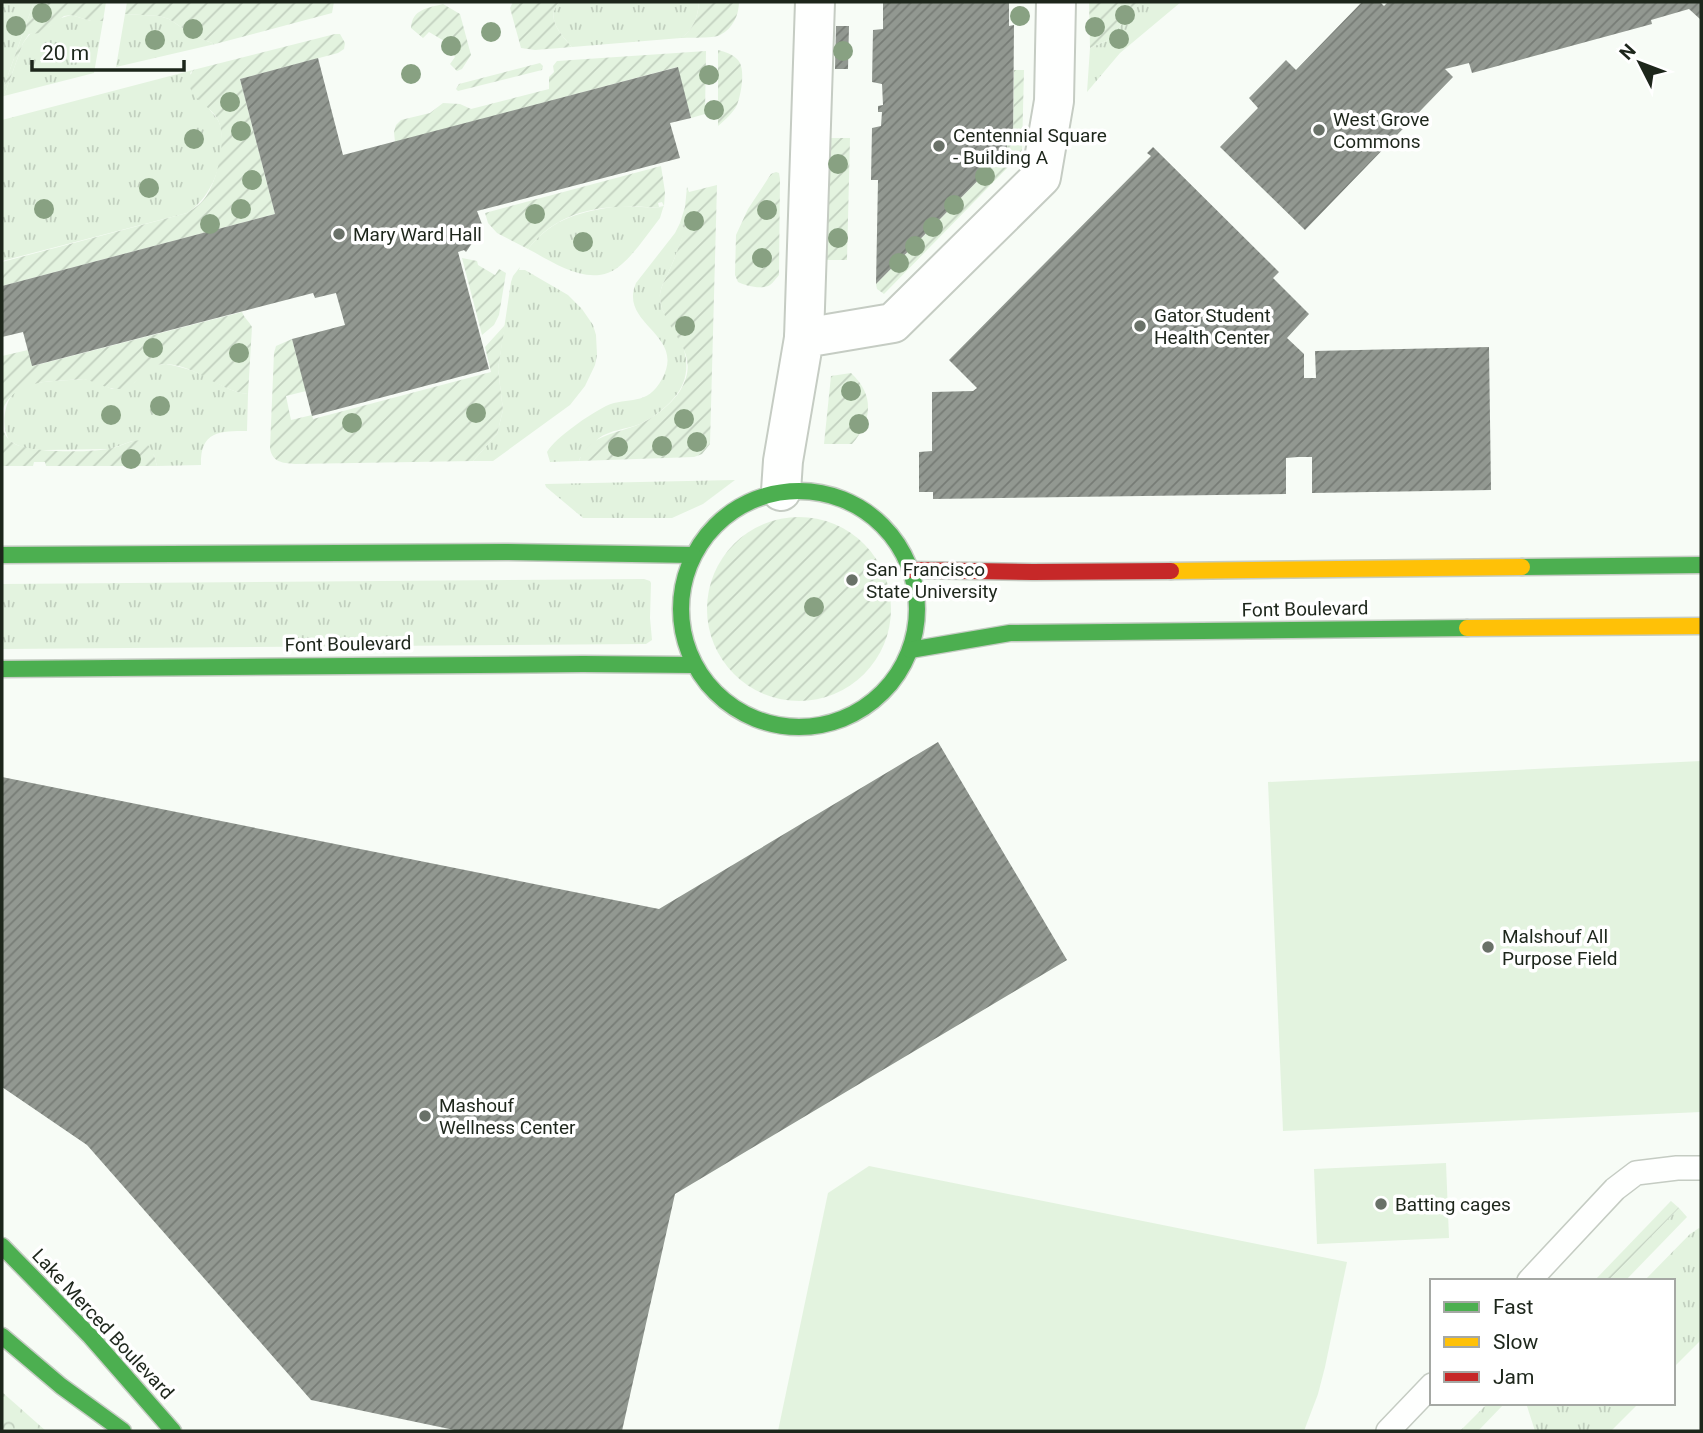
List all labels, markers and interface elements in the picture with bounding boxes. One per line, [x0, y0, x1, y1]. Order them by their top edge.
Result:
scale bar [32, 28, 184, 72]
north arrow [1605, 28, 1675, 98]
text: N [1615, 39, 1641, 65]
text: 20 m [42, 41, 89, 65]
place label: West Grove Commons [1333, 108, 1429, 153]
marker: West Grove Commons [1311, 122, 1327, 138]
place label: Centennial Square - Building A [953, 124, 1107, 169]
marker: Centennial Square - Building A [931, 138, 947, 154]
place label: Mary Ward Hall [353, 223, 482, 246]
marker: Mary Ward Hall [331, 226, 347, 242]
place label: Gator Student Health Center [1154, 304, 1271, 349]
marker: Gator Student Health Center [1132, 318, 1148, 334]
place label: San Francisco State University [866, 558, 998, 603]
marker: San Francisco State University [844, 572, 860, 588]
street label: Font Boulevard [1241, 596, 1369, 622]
street label: Font Boulevard [284, 631, 412, 657]
place label: Malshouf All Purpose Field [1502, 925, 1618, 970]
marker: Malshouf All Purpose Field [1480, 939, 1496, 955]
place label: Mashouf Wellness Center [439, 1094, 576, 1139]
marker: Mashouf Wellness Center [417, 1108, 433, 1124]
place label: Batting cages [1395, 1193, 1511, 1216]
marker: Batting cages [1373, 1196, 1389, 1212]
street label: Lake Merced Boulevard [27, 1244, 179, 1404]
legend [1430, 1279, 1675, 1405]
text: Fast [1493, 1295, 1534, 1319]
text: Slow [1493, 1330, 1539, 1354]
text: Jam [1493, 1365, 1534, 1389]

